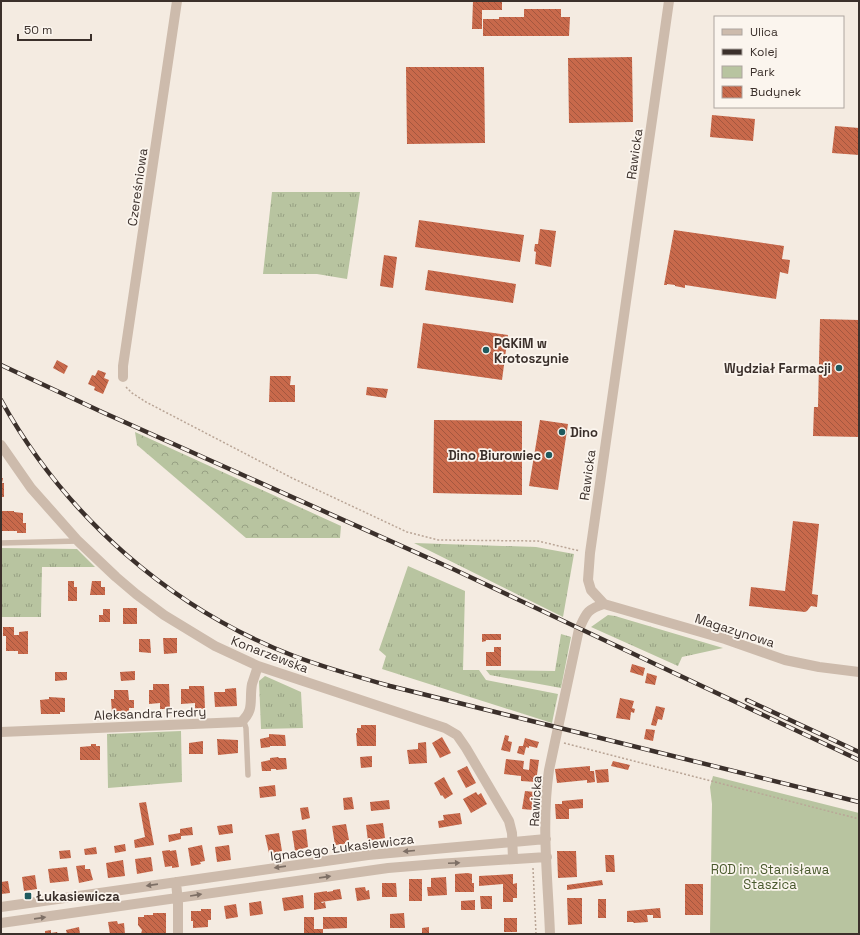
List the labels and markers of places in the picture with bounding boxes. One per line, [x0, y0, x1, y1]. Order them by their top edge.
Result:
place label: PGKiM w Krotoszynie [494, 335, 569, 367]
marker: PGKiM w Krotoszynie [481, 345, 491, 355]
place label: Wydział Farmacji [724, 360, 831, 377]
marker: Wydział Farmacji [834, 363, 844, 373]
place label: Dino [570, 424, 598, 441]
marker: Dino [557, 427, 567, 437]
place label: Dino Biurowiec [448, 447, 541, 464]
marker: Dino Biurowiec [544, 450, 554, 460]
place label: Łukasiewicza [36, 888, 120, 905]
marker: Łukasiewicza [23, 891, 33, 901]

